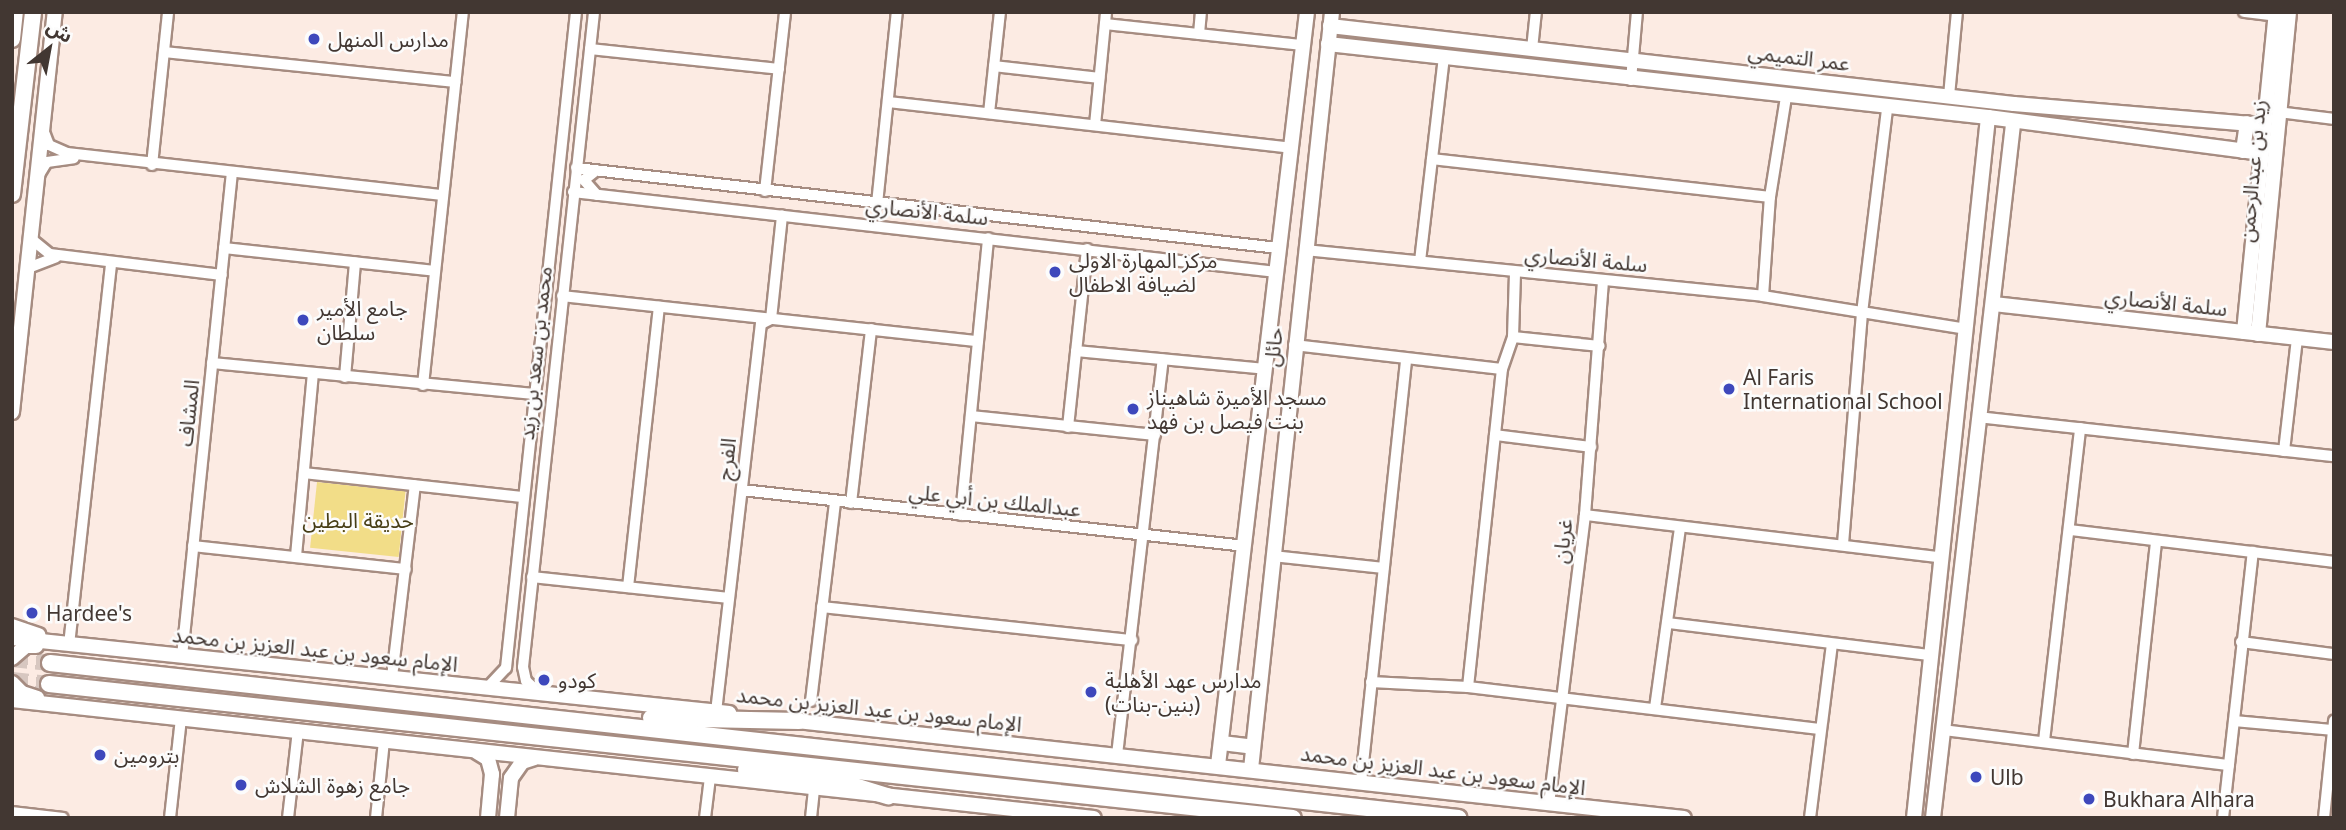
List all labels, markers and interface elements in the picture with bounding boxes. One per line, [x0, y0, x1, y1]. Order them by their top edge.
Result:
text: ش [42, 13, 78, 49]
north arrow [14, 14, 84, 84]
place label: مدارس المنهل [328, 26, 449, 52]
marker: مدارس المنهل [306, 31, 322, 47]
street label: عمر التميمي [1747, 38, 1851, 76]
street label: زيد بن عبدالرحمن [2233, 99, 2271, 243]
street label: سلمة الأنصاري [864, 192, 990, 230]
street label: سلمة الأنصاري [1524, 241, 1648, 277]
place label: مركز المهارة الاولى لضيافة الاطفال [1069, 247, 1218, 297]
marker: مركز المهارة الاولى لضيافة الاطفال [1047, 264, 1063, 280]
street label: محمد بن سعد بن زيد [513, 265, 557, 441]
street label: سلمة الأنصاري [2103, 283, 2229, 321]
place label: جامع الأمير سلطان [317, 295, 408, 345]
marker: جامع الأمير سلطان [295, 312, 311, 328]
street label: حائل [1258, 326, 1288, 368]
place label: Al Faris International School [1743, 364, 1943, 414]
street label: المشاف [172, 378, 204, 448]
marker: Al Faris International School [1721, 381, 1737, 397]
place label: مسجد الأميرة شاهيناز بنت فيصل بن فهد [1147, 384, 1327, 434]
marker: مسجد الأميرة شاهيناز بنت فيصل بن فهد [1125, 401, 1141, 417]
street label: الفرج [711, 437, 741, 481]
street label: عبدالملك بن أبي علي [908, 478, 1082, 522]
park label: حديقة البطين [302, 507, 414, 533]
street label: غريان [1547, 517, 1577, 565]
place label: Hardee's [46, 600, 132, 626]
marker: Hardee's [24, 605, 40, 621]
street label: الإمام سعود بن عبد العزيز بن محمد [171, 621, 459, 677]
place label: كودو [558, 667, 596, 693]
place label: مدارس عهد الأهلية (بنين-بنات) [1105, 667, 1262, 717]
marker: كودو [536, 672, 552, 688]
street label: الإمام سعود بن عبد العزيز بن محمد [735, 681, 1023, 737]
marker: مدارس عهد الأهلية (بنين-بنات) [1083, 684, 1099, 700]
street label: الإمام سعود بن عبد العزيز بن محمد [1299, 740, 1587, 800]
place label: بترومين [114, 742, 179, 768]
marker: بترومين [92, 747, 108, 763]
place label: Ulb [1990, 764, 2024, 790]
marker: Ulb [1968, 769, 1984, 785]
place label: جامع زهوة الشلاش [255, 772, 410, 798]
marker: جامع زهوة الشلاش [233, 777, 249, 793]
place label: Bukhara Alhara [2103, 786, 2255, 812]
marker: Bukhara Alhara [2081, 791, 2097, 807]

